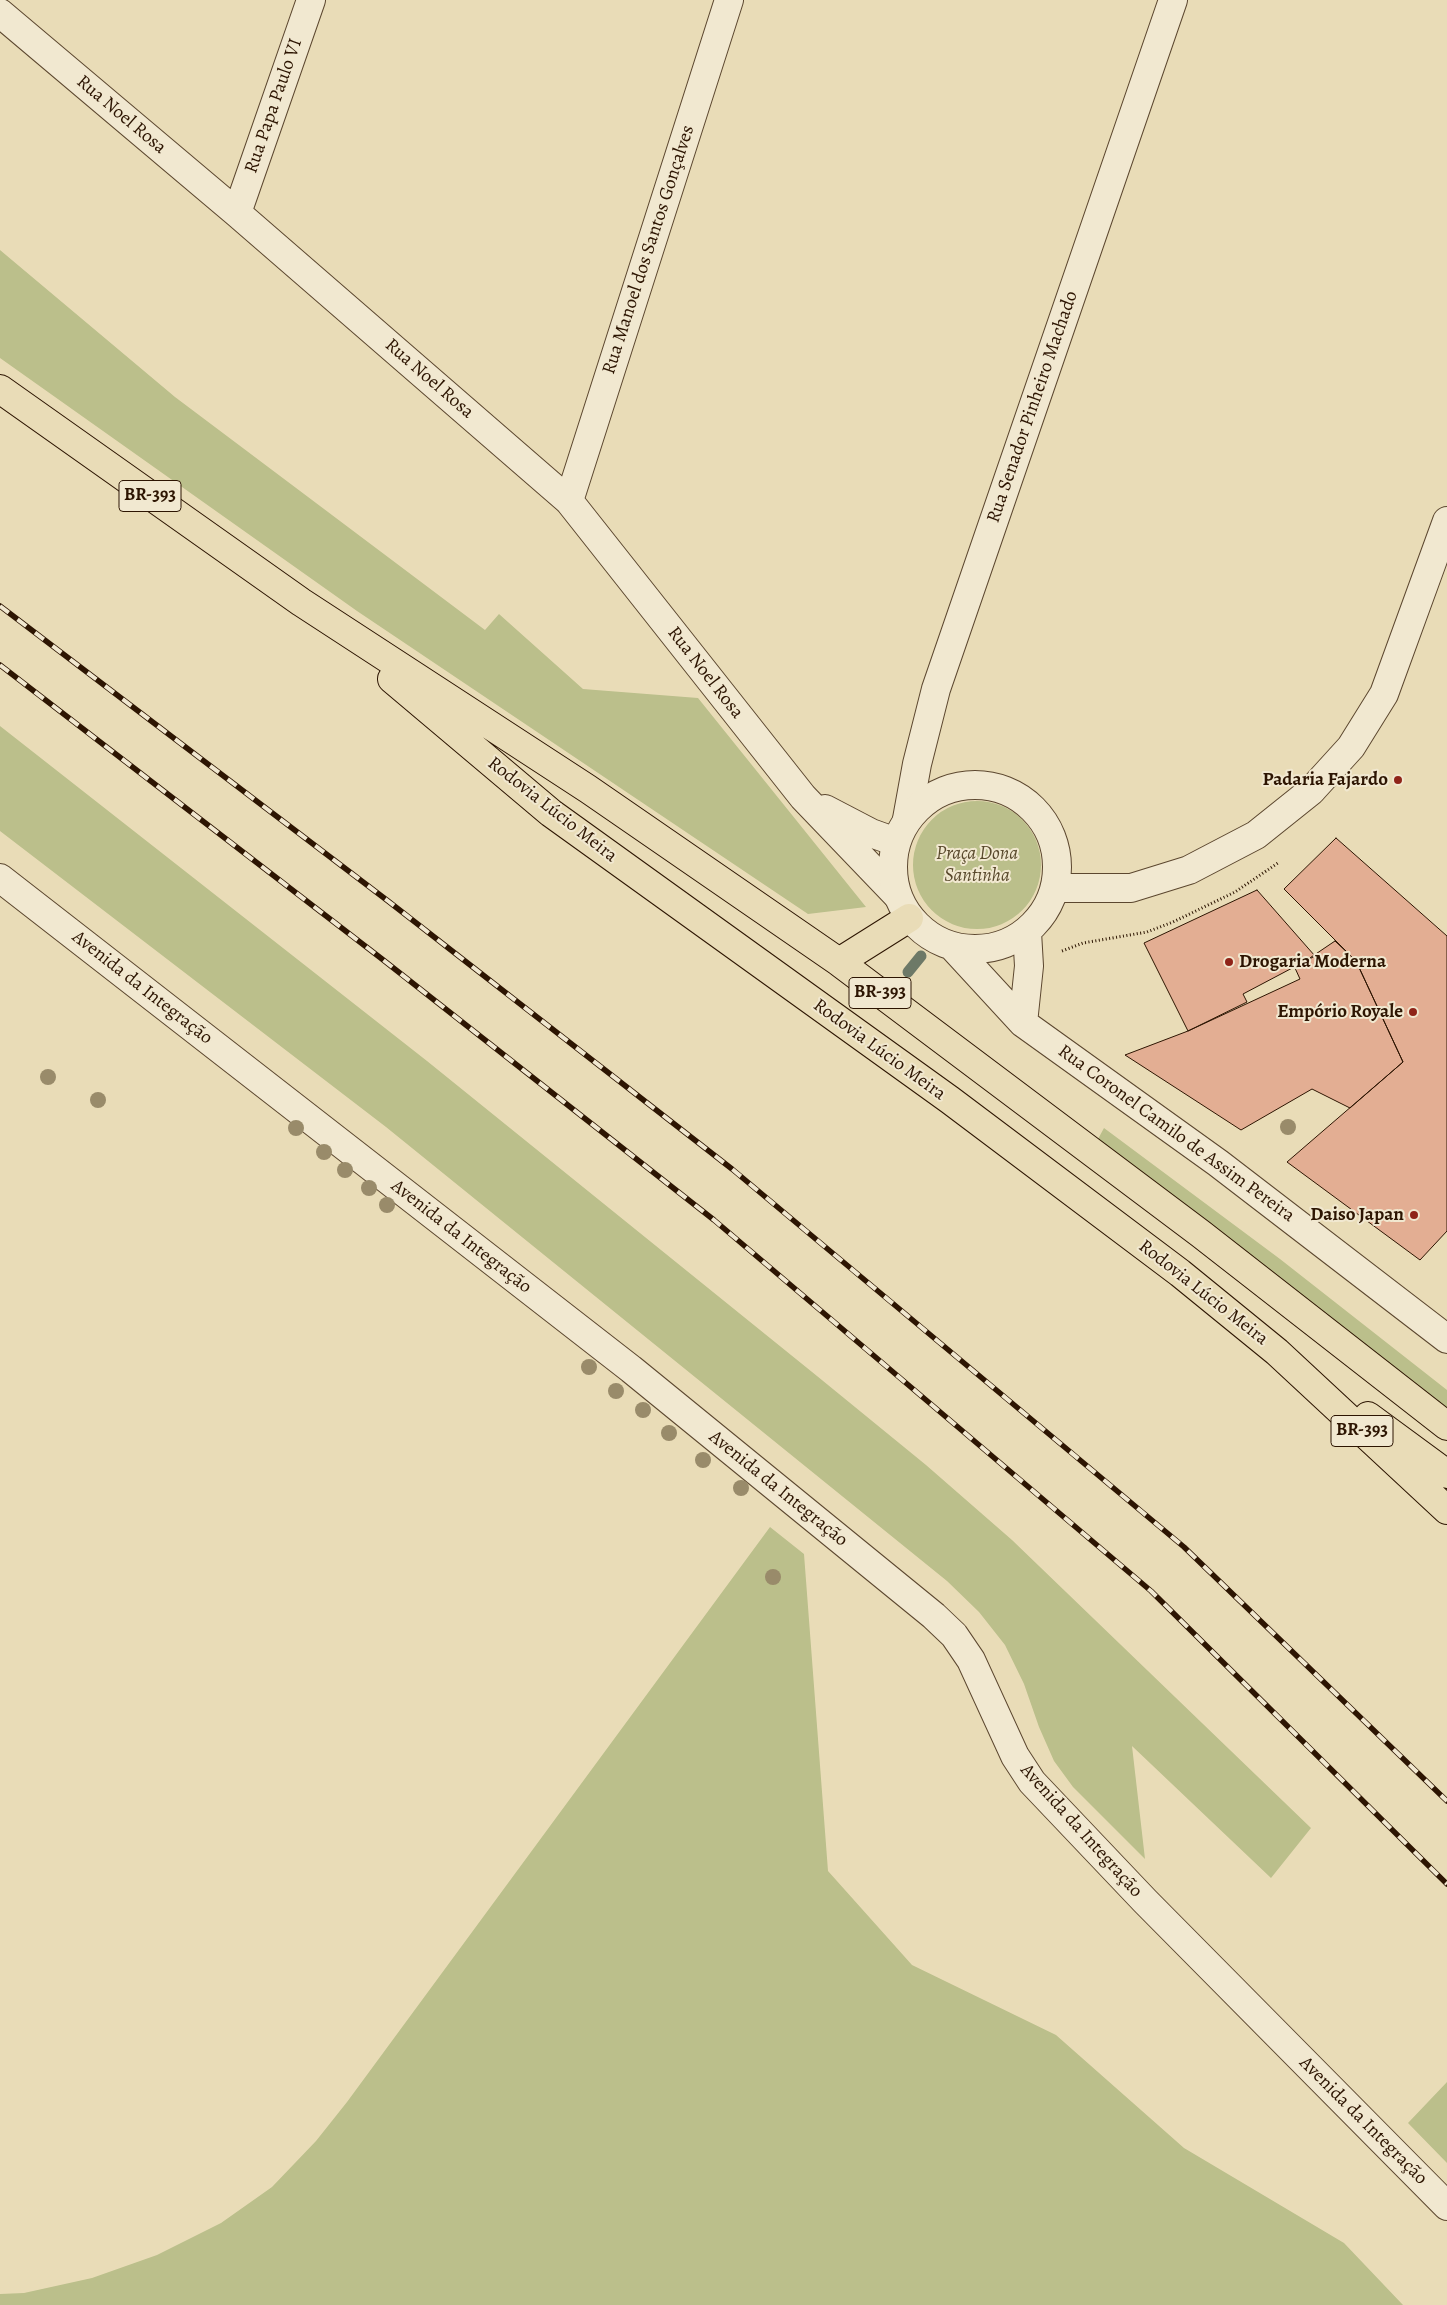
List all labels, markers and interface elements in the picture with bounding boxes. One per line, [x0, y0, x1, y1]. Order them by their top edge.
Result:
street label: Rua Papa Paulo VI [240, 36, 308, 176]
street label: Rua Noel Rosa [71, 71, 171, 159]
street label: Rua Manoel dos Santos Gonçalves [598, 123, 700, 377]
street label: Rua Senador Pinheiro Machado [983, 288, 1083, 526]
street label: Rua Noel Rosa [380, 334, 478, 424]
road number: BR-393 [119, 481, 181, 512]
street label: Rua Noel Rosa [662, 622, 748, 724]
street label: Rodovia Lúcio Meira [483, 752, 621, 868]
place label: Padaria Fajardo [1263, 769, 1388, 791]
marker: Padaria Fajardo [1392, 774, 1404, 786]
park label: Praça Dona Santinha [936, 843, 1018, 887]
street label: Avenida da Integração [67, 926, 217, 1050]
place label: Drogaria Moderna [1239, 951, 1386, 973]
marker: Drogaria Moderna [1223, 956, 1235, 968]
road number: BR-393 [849, 978, 911, 1008]
street label: Rodovia Lúcio Meira [808, 994, 950, 1106]
place label: Empório Royale [1277, 1001, 1403, 1023]
marker: Empório Royale [1407, 1006, 1419, 1018]
street label: Rua Coronel Camilo de Assim Pereira [1053, 1040, 1299, 1228]
street label: Avenida da Integração [386, 1175, 536, 1299]
place label: Daiso Japan [1310, 1204, 1404, 1226]
marker: Daiso Japan [1408, 1209, 1420, 1221]
street label: Rodovia Lúcio Meira [1134, 1235, 1272, 1351]
road number: BR-393 [1331, 1415, 1393, 1446]
street label: Avenida da Integração [704, 1426, 852, 1552]
street label: Avenida da Integração [1015, 1759, 1147, 1903]
street label: Avenida da Integração [1294, 2052, 1432, 2190]

